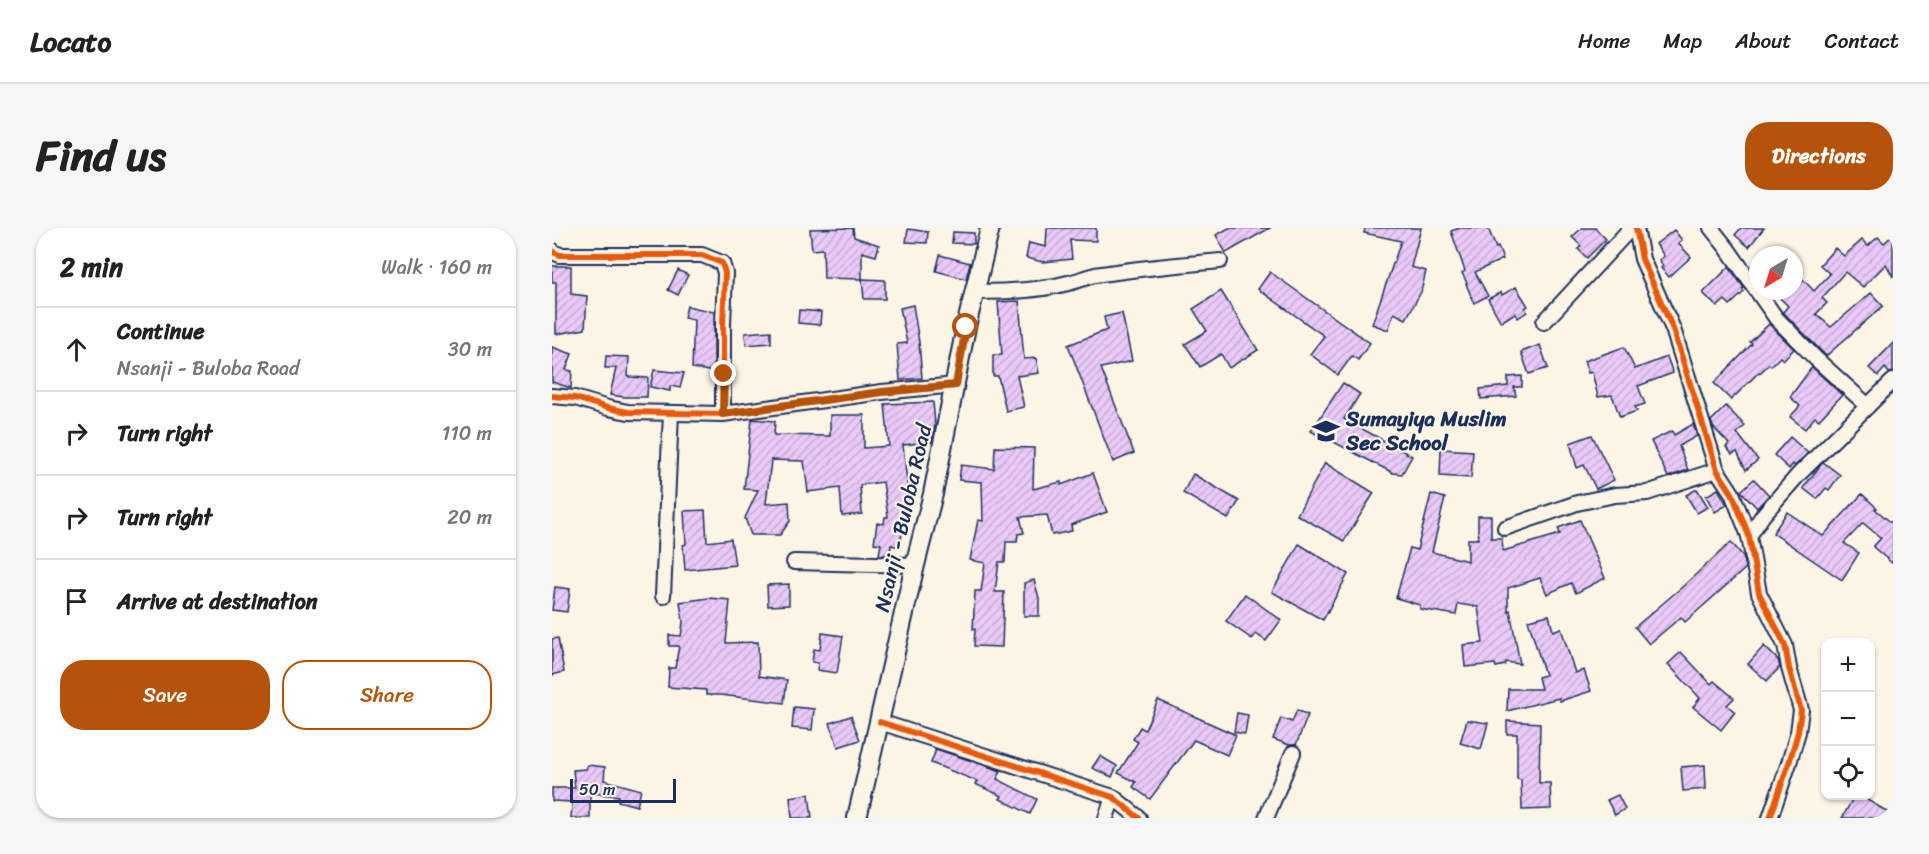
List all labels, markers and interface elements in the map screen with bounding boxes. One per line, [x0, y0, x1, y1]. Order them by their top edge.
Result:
text: Locato [30, 17, 111, 66]
text: Home [1578, 22, 1630, 60]
text: Map [1663, 22, 1702, 60]
text: About [1735, 22, 1792, 60]
text: Contact [1825, 22, 1899, 60]
text: Find us [36, 119, 166, 193]
button: Directions [1745, 122, 1893, 190]
text: 2 min [60, 244, 123, 290]
north arrow [1749, 246, 1803, 300]
text: Walk · 160 m [381, 250, 492, 285]
text: Continue [117, 312, 205, 351]
route start [952, 313, 978, 339]
text: 30 m [448, 332, 492, 367]
icon: ahead [60, 333, 93, 366]
text: Nsanji - Buloba Road [117, 351, 300, 386]
route end [710, 360, 736, 386]
place label: Sumayiya Muslim Sec School [1345, 400, 1507, 462]
text: Turn right [117, 414, 212, 453]
text: 110 m [442, 416, 492, 451]
school or university icon: Sumayiya Muslim Sec School [1311, 416, 1341, 446]
icon: right [60, 417, 93, 450]
street label: Nsanji - Buloba Road [863, 418, 944, 616]
text: Turn right [117, 498, 212, 537]
text: 20 m [447, 500, 492, 535]
icon: right [60, 501, 93, 534]
text: Arrive at destination [117, 582, 318, 621]
icon: arrive [60, 585, 93, 618]
map controls [1821, 638, 1875, 800]
button: + [1821, 638, 1875, 692]
button: Save [60, 660, 270, 730]
button: Share [282, 660, 492, 730]
button: − [1821, 692, 1875, 746]
button: locate [1821, 746, 1875, 800]
text: 50 m [579, 775, 615, 804]
scale bar [570, 776, 676, 804]

